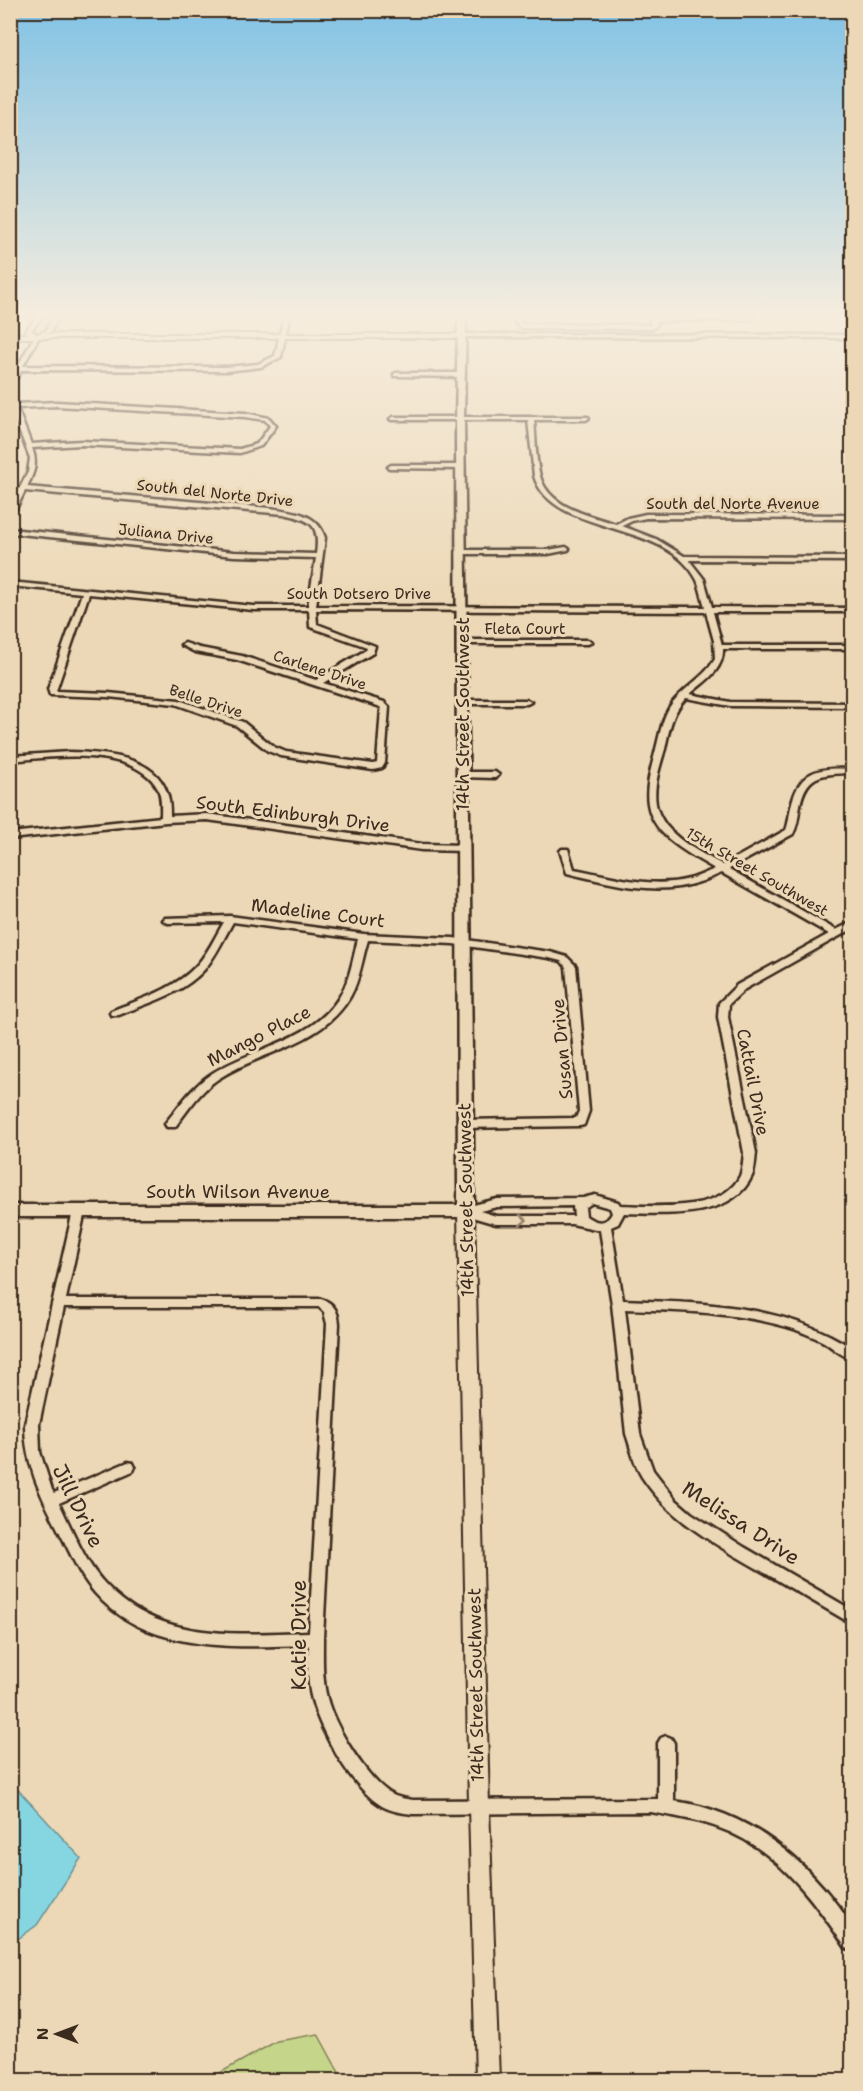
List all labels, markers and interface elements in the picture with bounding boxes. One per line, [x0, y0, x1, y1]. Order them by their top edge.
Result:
street label: South del Norte Drive [136, 475, 294, 511]
street label: South del Norte Avenue [646, 494, 820, 514]
street label: Juliana Drive [117, 519, 215, 549]
street label: South Dotsero Drive [287, 584, 431, 604]
street label: 14th Street Southwest [451, 617, 475, 811]
street label: Fleta Court [484, 619, 566, 639]
street label: Carlene Drive [271, 645, 369, 695]
street label: Belle Drive [167, 680, 245, 722]
street label: South Edinburgh Drive [195, 790, 391, 838]
street label: 15th Street Southwest [682, 823, 832, 921]
street label: Madeline Court [250, 893, 386, 933]
street label: Susan Drive [546, 998, 578, 1100]
street label: Mango Place [203, 1000, 315, 1072]
street label: Cattail Drive [731, 1026, 775, 1138]
street label: 14th Street Southwest [452, 1102, 480, 1297]
street label: South Wilson Avenue [146, 1180, 330, 1204]
one-way arrow [519, 1214, 528, 1226]
street label: Jill Drive [46, 1460, 110, 1552]
street label: Melissa Drive [677, 1474, 805, 1572]
street label: Katie Drive [285, 1580, 313, 1690]
street label: 14th Street Southwest [462, 1587, 490, 1782]
north arrow [27, 2004, 87, 2064]
text: N [32, 2028, 53, 2040]

